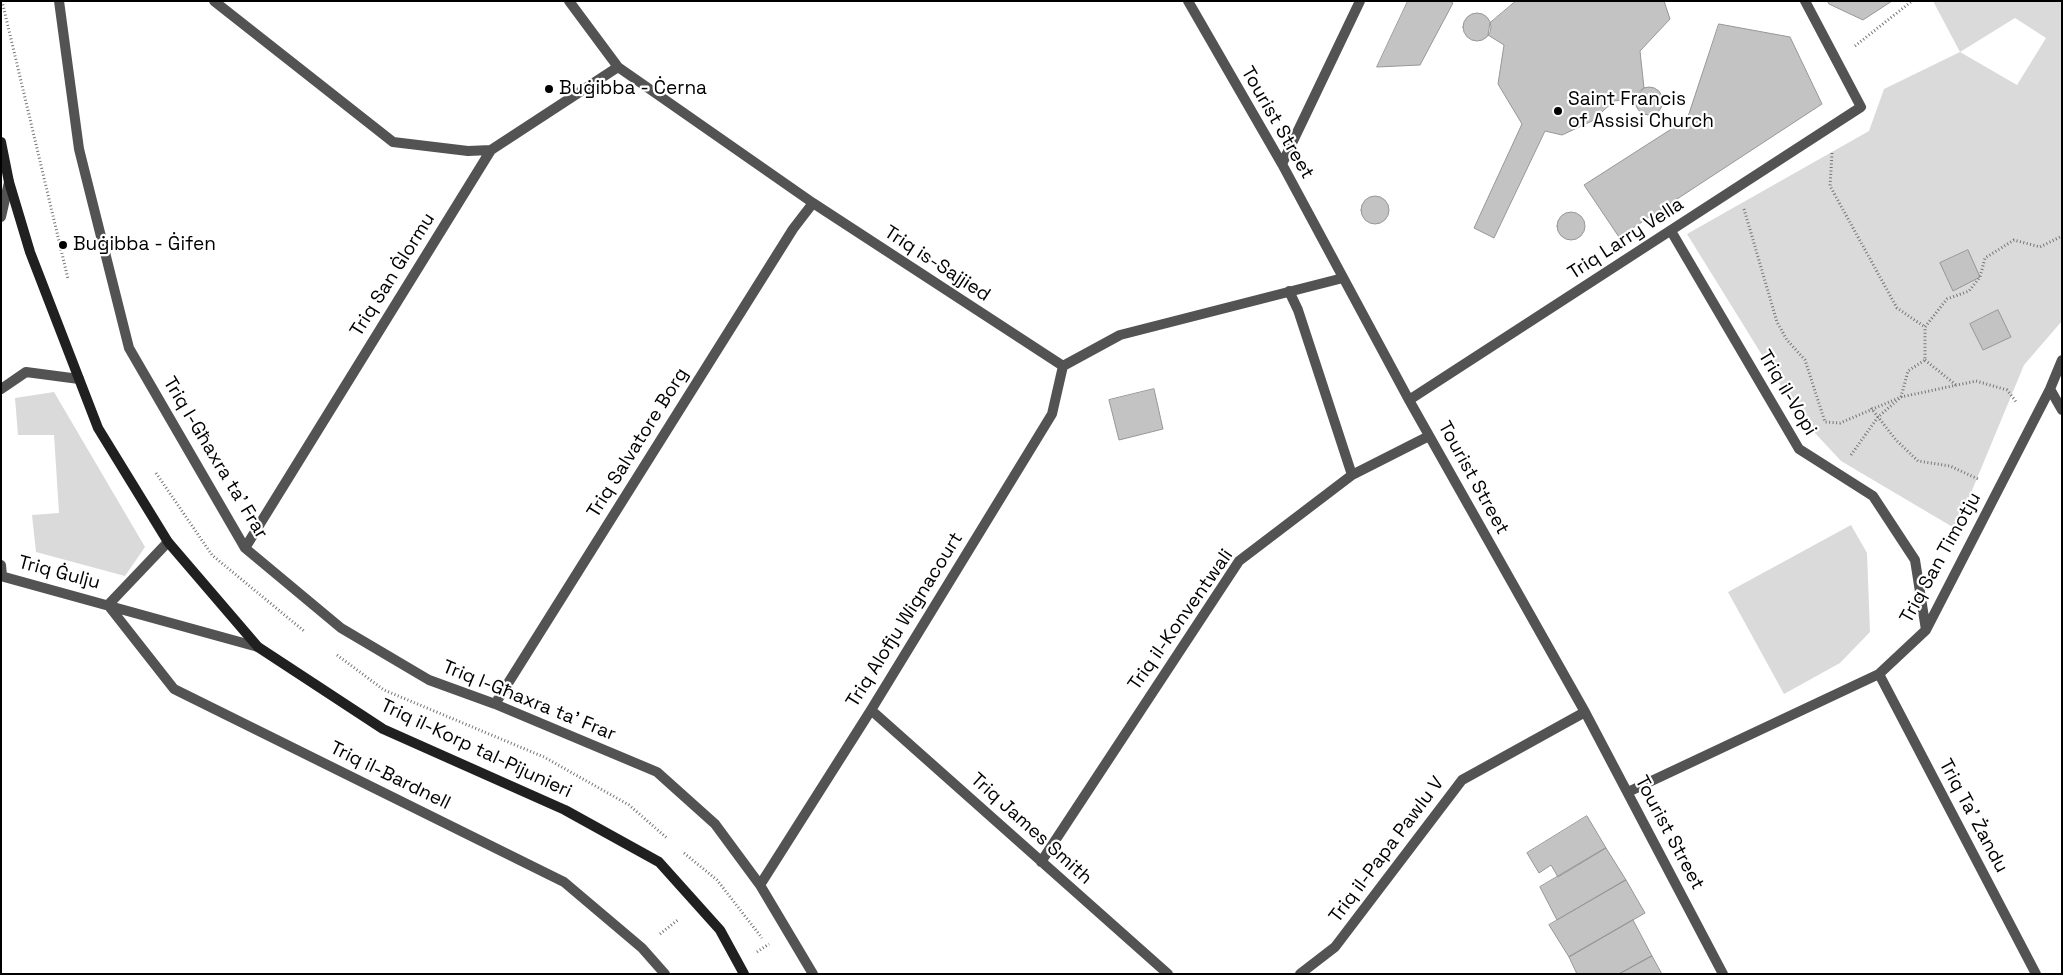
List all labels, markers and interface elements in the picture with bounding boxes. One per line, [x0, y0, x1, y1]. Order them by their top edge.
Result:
street label: Tourist Street [1236, 63, 1318, 183]
place label: Buġibba - Ċerna [559, 78, 707, 100]
marker: Buġibba - Ċerna [543, 83, 555, 95]
place label: Saint Francis of Assisi Church [1568, 89, 1714, 133]
marker: Saint Francis of Assisi Church [1552, 105, 1564, 117]
street label: Triq Larry Vella [1564, 193, 1688, 285]
street label: Triq San Ġlormu [346, 209, 440, 341]
street label: Triq is-Sajjied [880, 221, 994, 307]
place label: Buġibba - Ġifen [73, 234, 216, 256]
marker: Buġibba - Ġifen [57, 239, 69, 251]
street label: Triq il-Vopi [1753, 346, 1821, 440]
street label: Triq Salvatore Borg [583, 364, 693, 522]
street label: Triq l-Għaxra ta' Frar [158, 373, 272, 543]
street label: Tourist Street [1432, 417, 1514, 539]
street label: Triq San Timotju [1896, 489, 1986, 627]
street label: Triq Alofju Wignacourt [842, 528, 968, 712]
street label: Triq il-Konventwali [1124, 545, 1238, 695]
street label: Triq Ġulju [16, 551, 102, 595]
street label: Triq l-Għaxra ta' Frar [439, 656, 619, 746]
street label: Triq il-Korp tal-Pijunieri [377, 695, 575, 803]
street label: Triq il-Bardnell [326, 737, 454, 815]
street label: Triq Ta' Żandu [1933, 755, 2013, 877]
street label: Triq James Smith [965, 768, 1097, 890]
street label: Tourist Street [1629, 772, 1709, 894]
street label: Triq il-Papa Pawlu V [1325, 773, 1449, 927]

